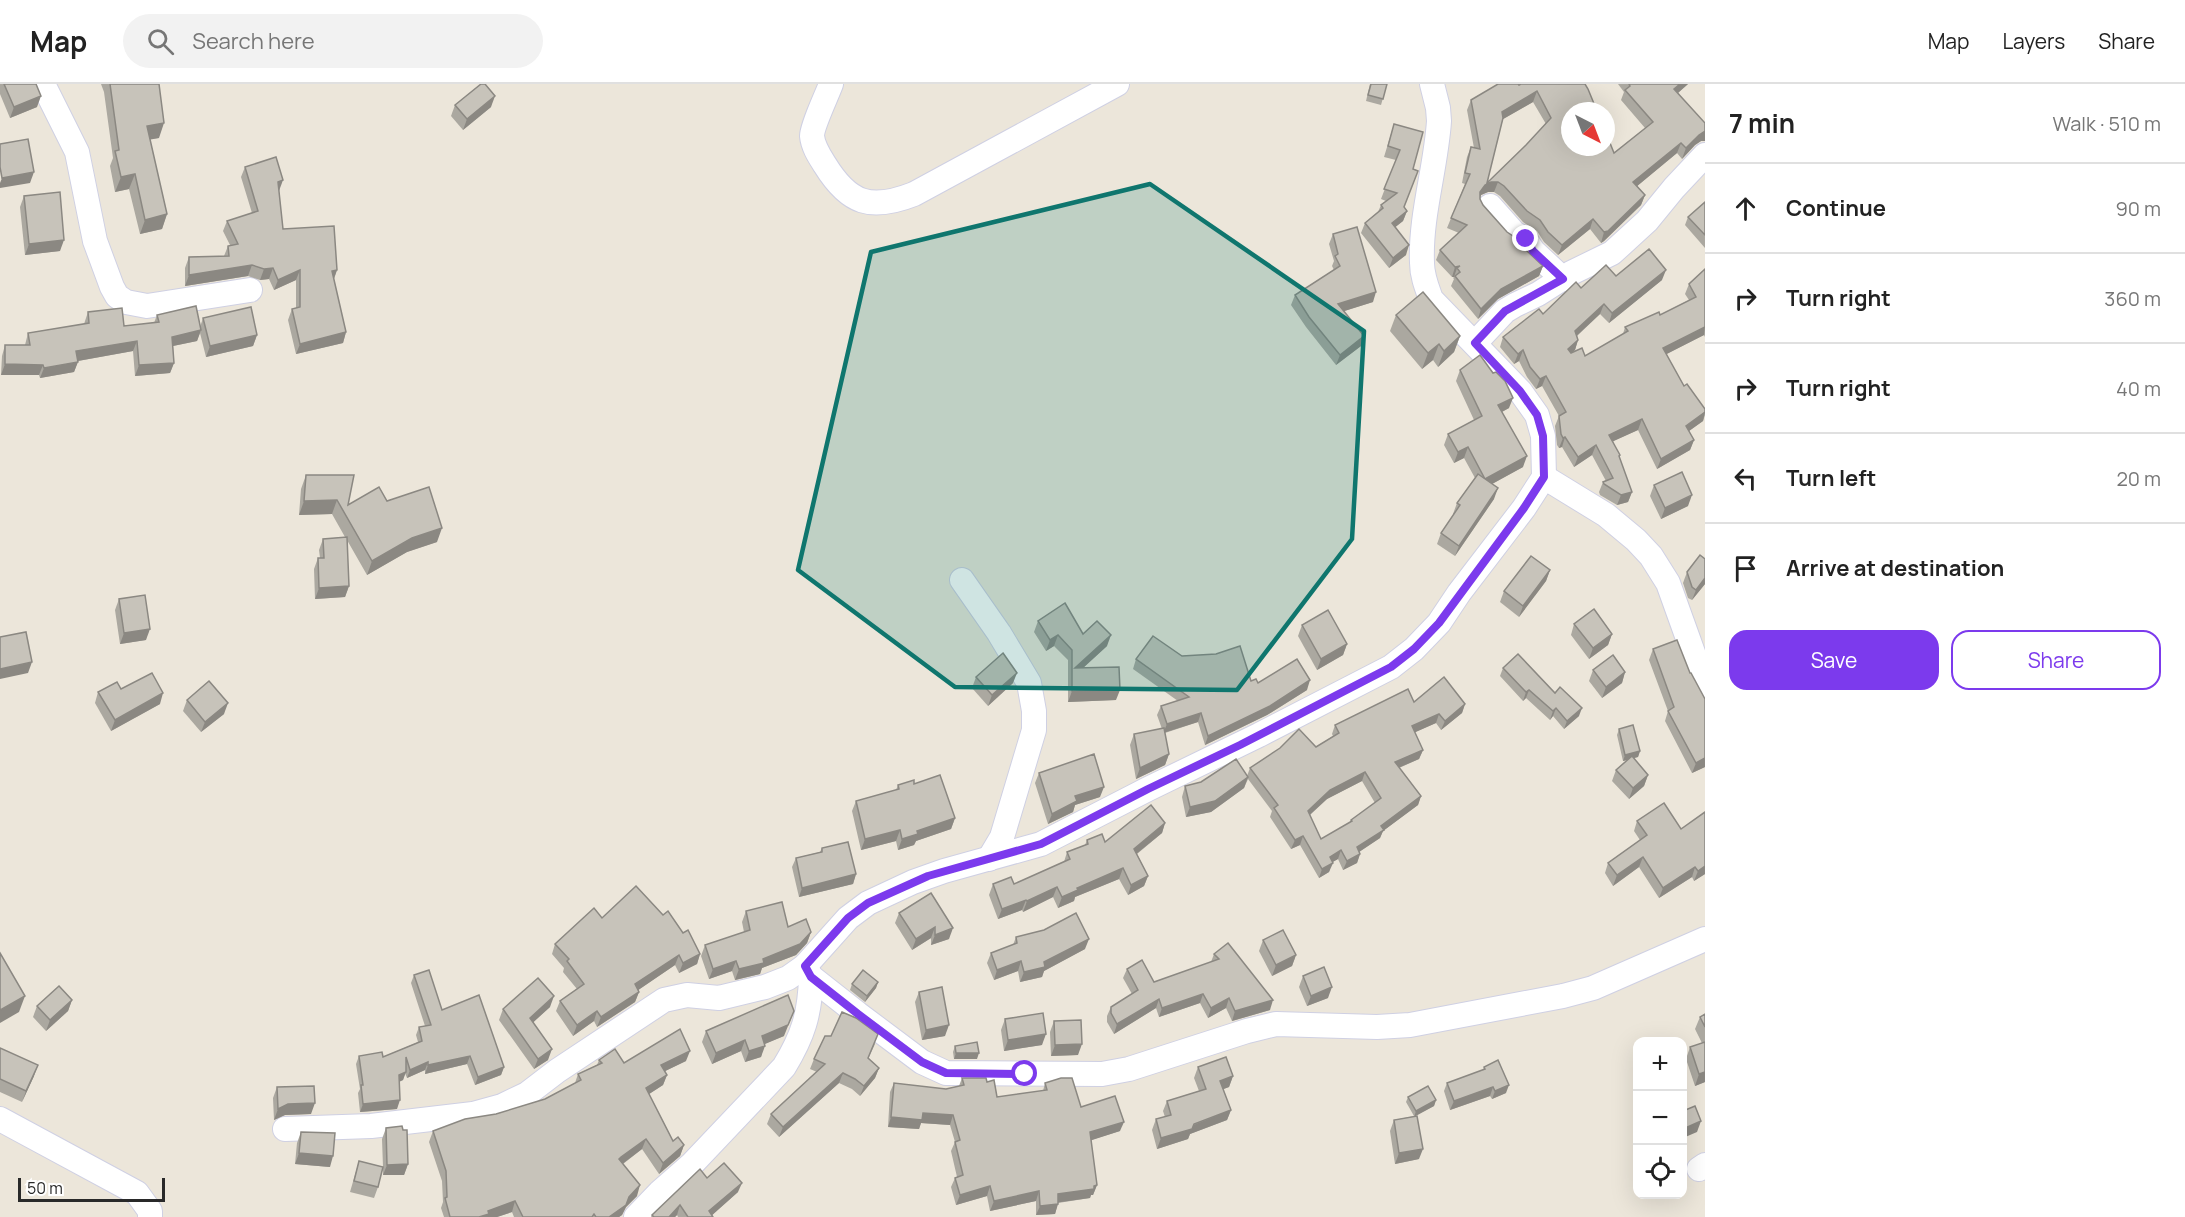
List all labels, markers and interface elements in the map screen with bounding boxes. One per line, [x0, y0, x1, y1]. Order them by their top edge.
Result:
search box [123, 14, 543, 68]
text: Map [30, 22, 87, 60]
icon: search [144, 25, 177, 58]
text: Search here [192, 26, 315, 56]
text: Map [1928, 27, 1969, 55]
text: Layers [2002, 27, 2065, 55]
text: Share [2098, 27, 2155, 55]
north arrow [1561, 102, 1615, 156]
text: 7 min [1729, 105, 1795, 141]
text: Walk · 510 m [2052, 110, 2161, 137]
icon: ahead [1729, 192, 1762, 225]
text: Continue [1786, 193, 1886, 223]
text: 90 m [2115, 195, 2161, 222]
route end [1512, 225, 1538, 251]
icon: right [1729, 282, 1762, 315]
text: Turn right [1786, 283, 1891, 313]
text: 360 m [2104, 285, 2161, 312]
icon: right [1729, 372, 1762, 405]
text: Turn right [1786, 373, 1891, 403]
text: 40 m [2116, 375, 2161, 402]
icon: left [1729, 462, 1762, 495]
text: Turn left [1786, 463, 1876, 493]
text: 20 m [2116, 465, 2161, 492]
icon: arrive [1729, 552, 1762, 585]
text: Arrive at destination [1786, 553, 2004, 583]
button: Save [1729, 630, 1939, 690]
button: Share [1951, 630, 2161, 690]
map controls [1633, 1037, 1687, 1199]
button: + [1633, 1037, 1687, 1091]
route start [1011, 1060, 1037, 1086]
button: − [1633, 1091, 1687, 1145]
button: locate [1633, 1145, 1687, 1199]
scale bar [18, 1175, 165, 1202]
text: 50 m [27, 1177, 63, 1199]

